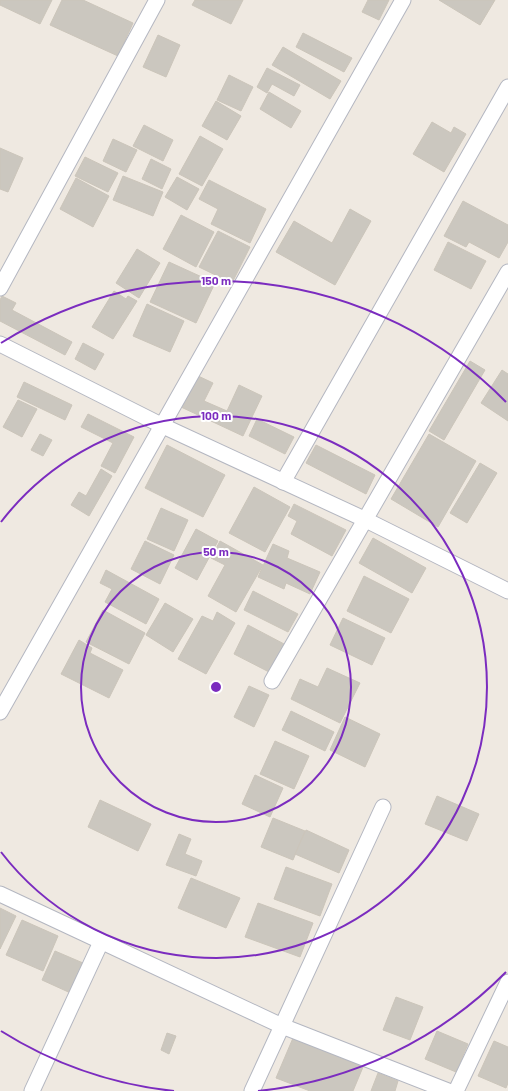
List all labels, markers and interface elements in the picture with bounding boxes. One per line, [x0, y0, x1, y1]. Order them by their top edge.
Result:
text: 150 m [201, 273, 231, 287]
text: 100 m [201, 408, 231, 422]
text: 50 m [203, 544, 229, 558]
centre of rings [209, 680, 223, 694]

